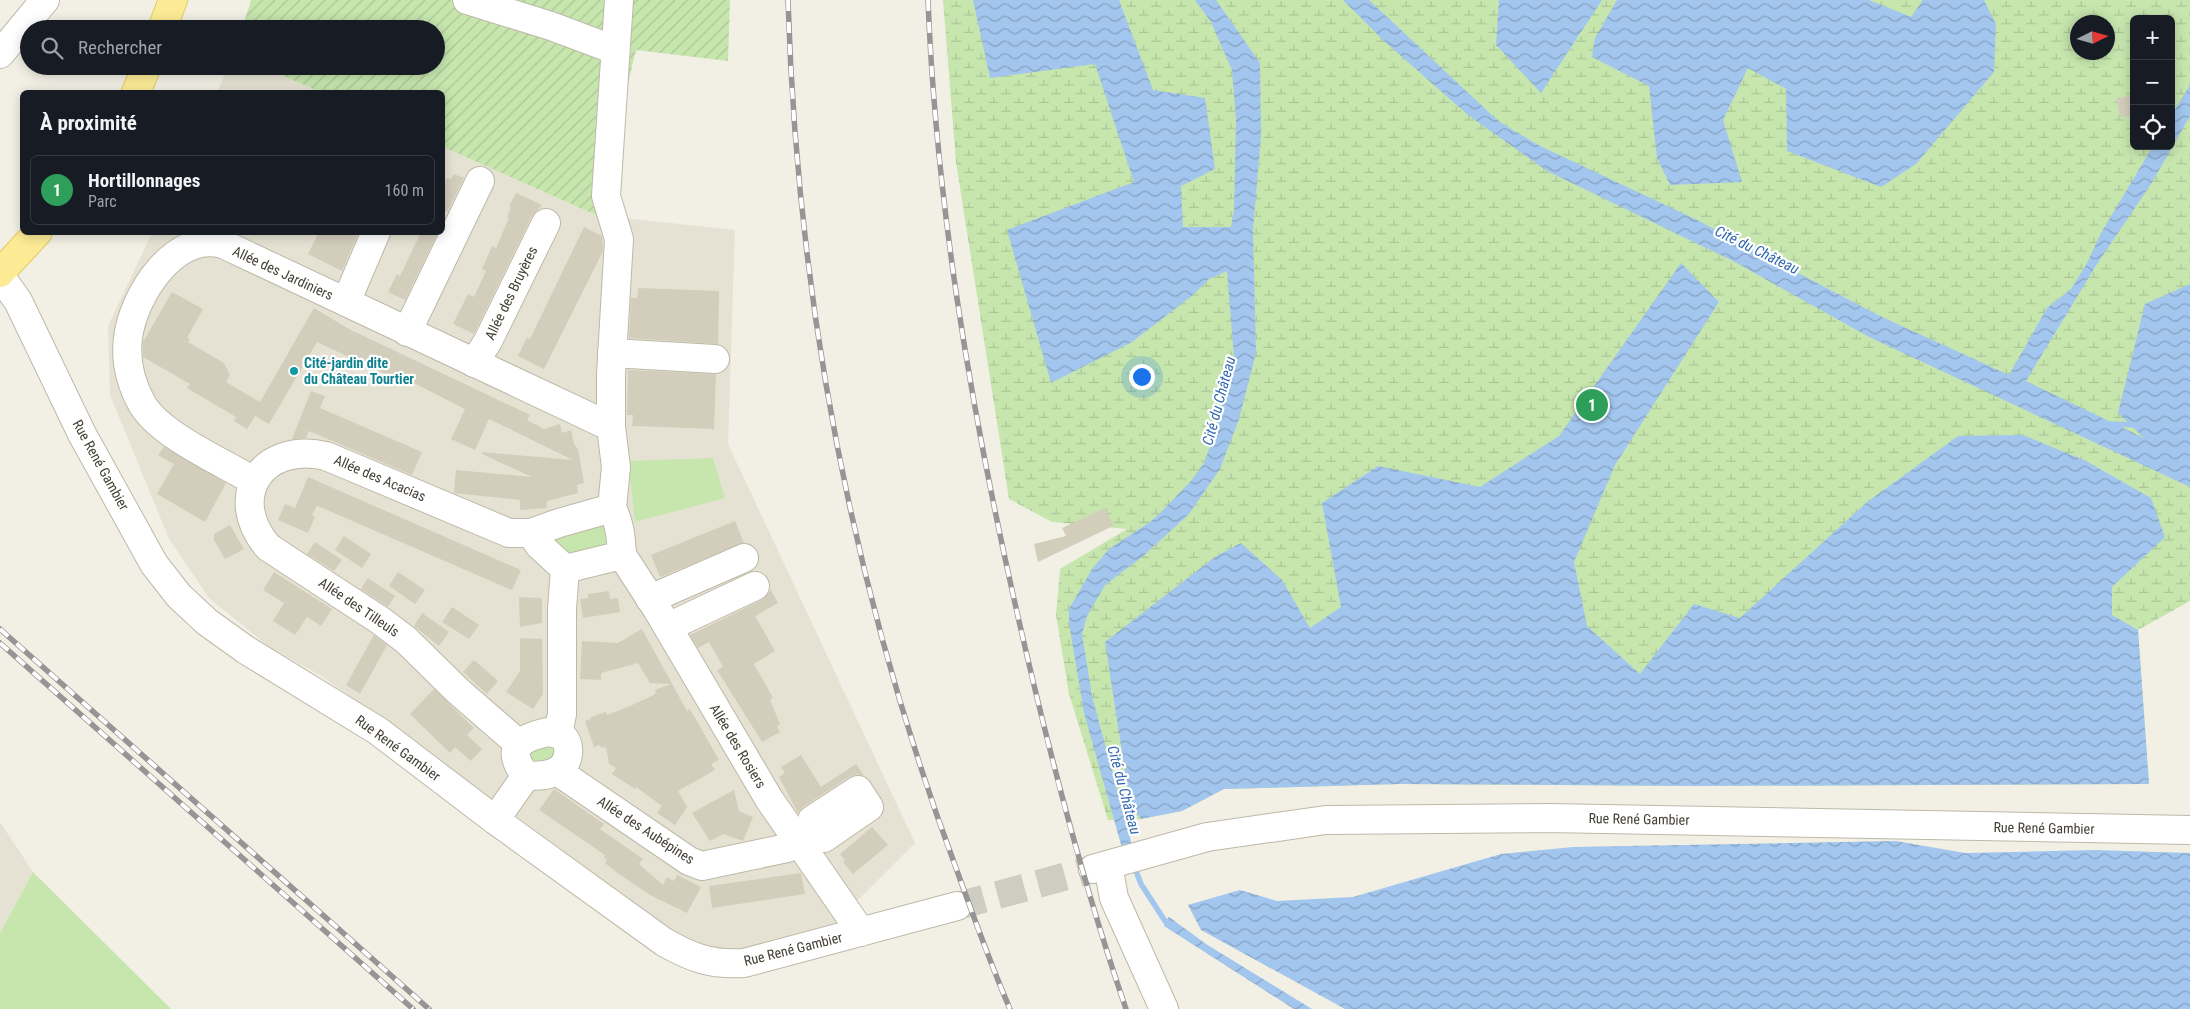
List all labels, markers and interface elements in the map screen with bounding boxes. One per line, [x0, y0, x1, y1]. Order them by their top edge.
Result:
north arrow [2070, 15, 2115, 60]
map controls [2130, 15, 2175, 150]
button: + [2130, 15, 2175, 60]
search box [20, 20, 445, 75]
icon: search [38, 34, 66, 62]
text: Rechercher [78, 36, 162, 59]
button: − [2130, 60, 2175, 105]
button: locate [2130, 105, 2175, 150]
text: À proximité [40, 111, 137, 135]
text: Hortillonnages [88, 169, 200, 192]
text: 1 [53, 181, 61, 200]
text: 160 m [385, 181, 424, 200]
text: Parc [88, 192, 117, 211]
water label: Cité du Château [1712, 222, 1802, 278]
street label: Allée des Jardiniers [230, 243, 336, 303]
street label: Allée des Bruyères [481, 244, 541, 342]
place label: Cité-jardin dite du Château Tourtier [304, 355, 414, 387]
water label: Cité du Château [1199, 355, 1239, 447]
your location [1129, 364, 1155, 390]
marker: Cité-jardin dite du Château Tourtier [288, 365, 300, 377]
pin: 1 [1576, 386, 1608, 424]
street label: Rue René Gambier [70, 417, 132, 513]
street label: Allée des Acacias [332, 451, 428, 505]
street label: Allée des Tilleuls [316, 574, 402, 640]
street label: Allée des Rosiers [707, 701, 769, 791]
street label: Rue René Gambier [352, 712, 444, 784]
water label: Cité du Château [1104, 744, 1144, 836]
street label: Allée des Aubépines [595, 793, 697, 867]
street label: Rue René Gambier [1588, 810, 1690, 828]
street label: Rue René Gambier [1993, 819, 2095, 837]
street label: Rue René Gambier [742, 929, 844, 969]

